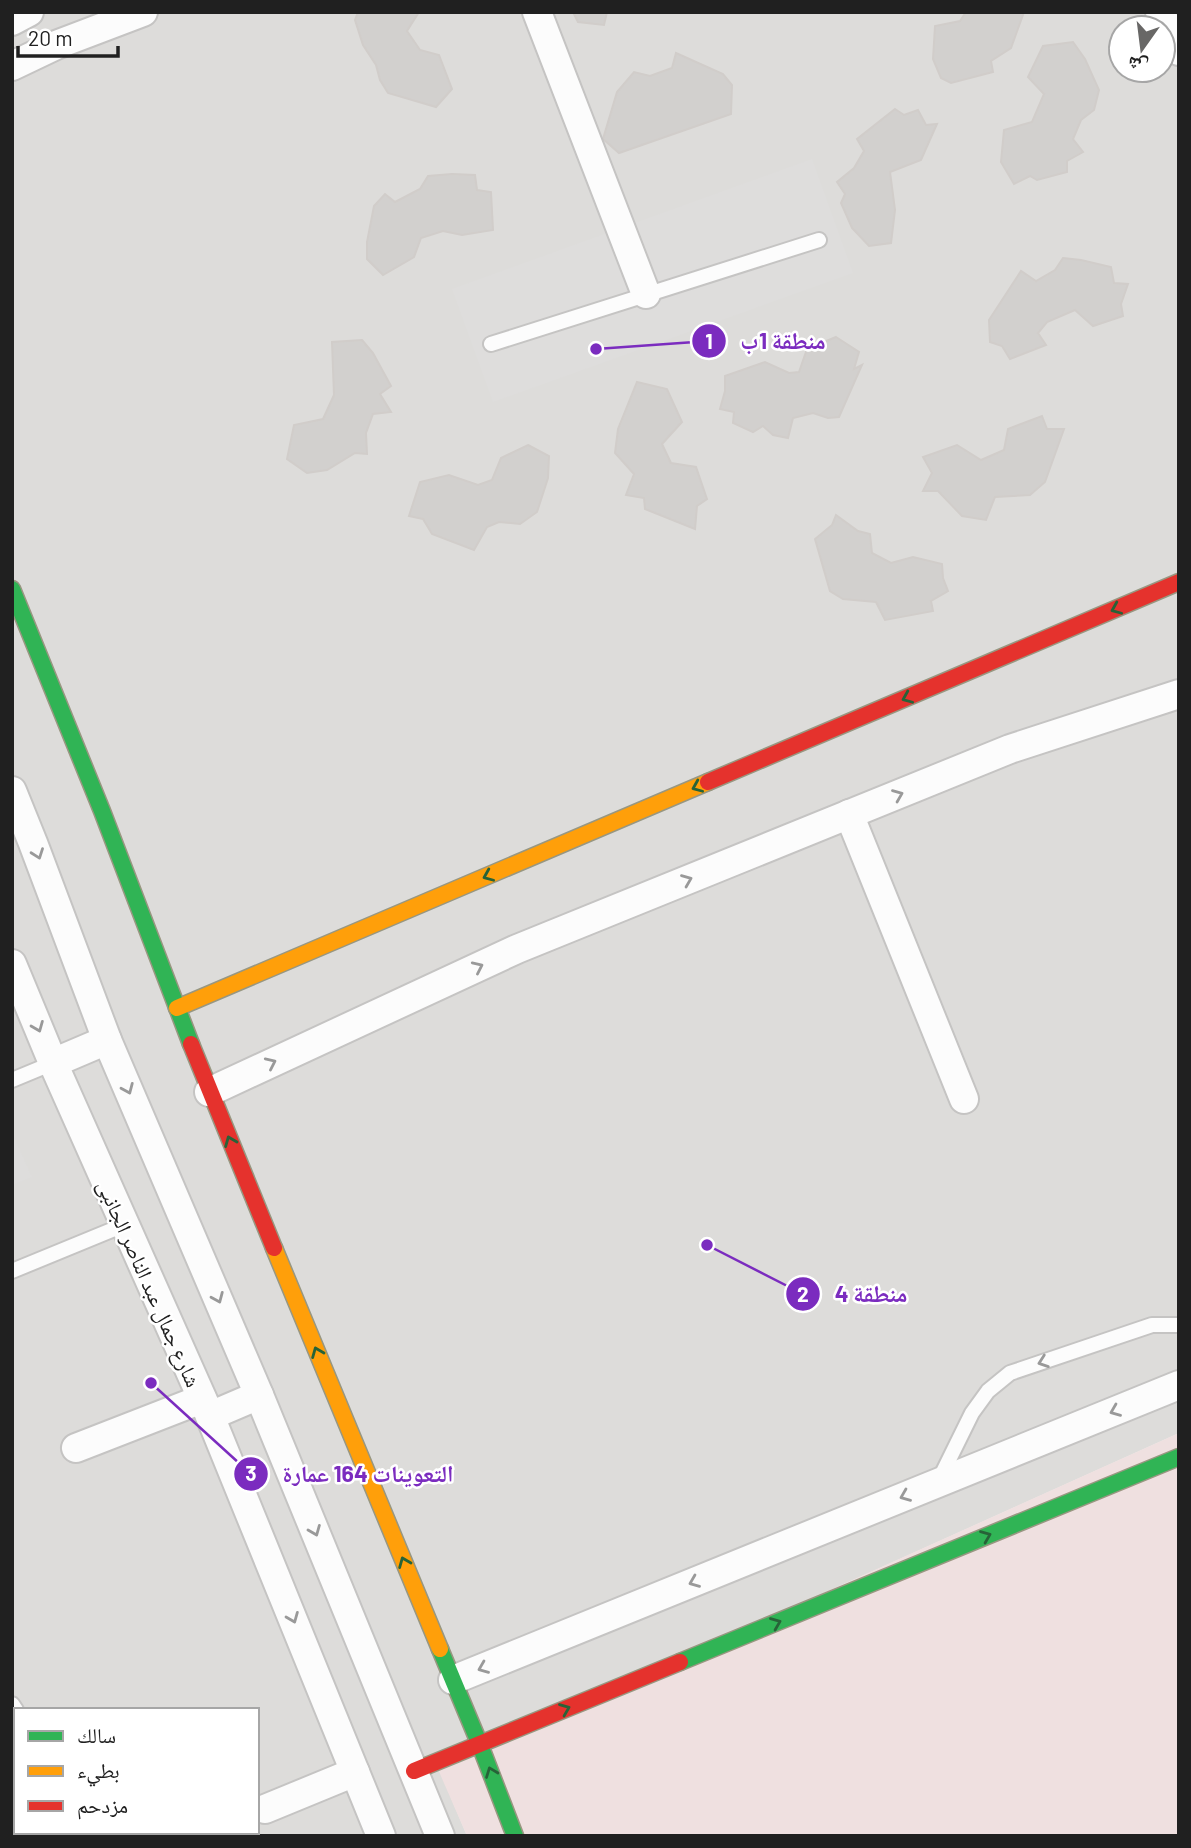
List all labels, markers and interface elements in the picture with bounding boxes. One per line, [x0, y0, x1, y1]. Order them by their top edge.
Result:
scale bar [18, 14, 117, 58]
north arrow [1107, 14, 1177, 84]
text: 20 m [28, 25, 73, 50]
text: ش [1125, 51, 1151, 80]
callout: منطقة 1ب [691, 319, 840, 363]
text: منطقة 1ب [740, 326, 826, 355]
text: 1 [705, 328, 713, 353]
one-way arrow [1111, 601, 1123, 615]
one-way arrow [901, 690, 914, 704]
one-way arrow [692, 779, 704, 793]
one-way arrow [892, 789, 904, 803]
one-way arrow [29, 848, 43, 860]
one-way arrow [483, 868, 495, 882]
one-way arrow [681, 874, 693, 888]
one-way arrow [470, 962, 483, 976]
one-way arrow [29, 1020, 43, 1032]
one-way arrow [264, 1057, 276, 1071]
one-way arrow [120, 1082, 134, 1095]
one-way arrow [224, 1136, 238, 1149]
street label: شارع جمال عبد الناصر الجانبى [91, 1175, 207, 1391]
callout: منطقة 4 [785, 1272, 921, 1316]
text: منطقة 4 [835, 1279, 907, 1307]
text: 2 [797, 1281, 809, 1306]
one-way arrow [210, 1291, 224, 1304]
one-way arrow [311, 1346, 325, 1359]
one-way arrow [1038, 1354, 1050, 1368]
one-way arrow [1110, 1402, 1122, 1416]
callout: التعوينات 164 عمارة [233, 1452, 467, 1496]
text: التعوينات 164 عمارة [282, 1459, 454, 1488]
text: 3 [245, 1460, 257, 1485]
one-way arrow [899, 1488, 911, 1502]
one-way arrow [307, 1524, 321, 1536]
one-way arrow [980, 1531, 992, 1545]
one-way arrow [398, 1557, 412, 1569]
one-way arrow [689, 1574, 701, 1588]
one-way arrow [284, 1612, 298, 1624]
one-way arrow [769, 1617, 781, 1631]
one-way arrow [478, 1659, 490, 1673]
one-way arrow [559, 1704, 571, 1718]
legend [14, 1708, 259, 1834]
text: سالك [77, 1722, 116, 1747]
text: بطيء [77, 1757, 120, 1787]
one-way arrow [485, 1767, 499, 1779]
text: مزدحم [77, 1792, 128, 1820]

